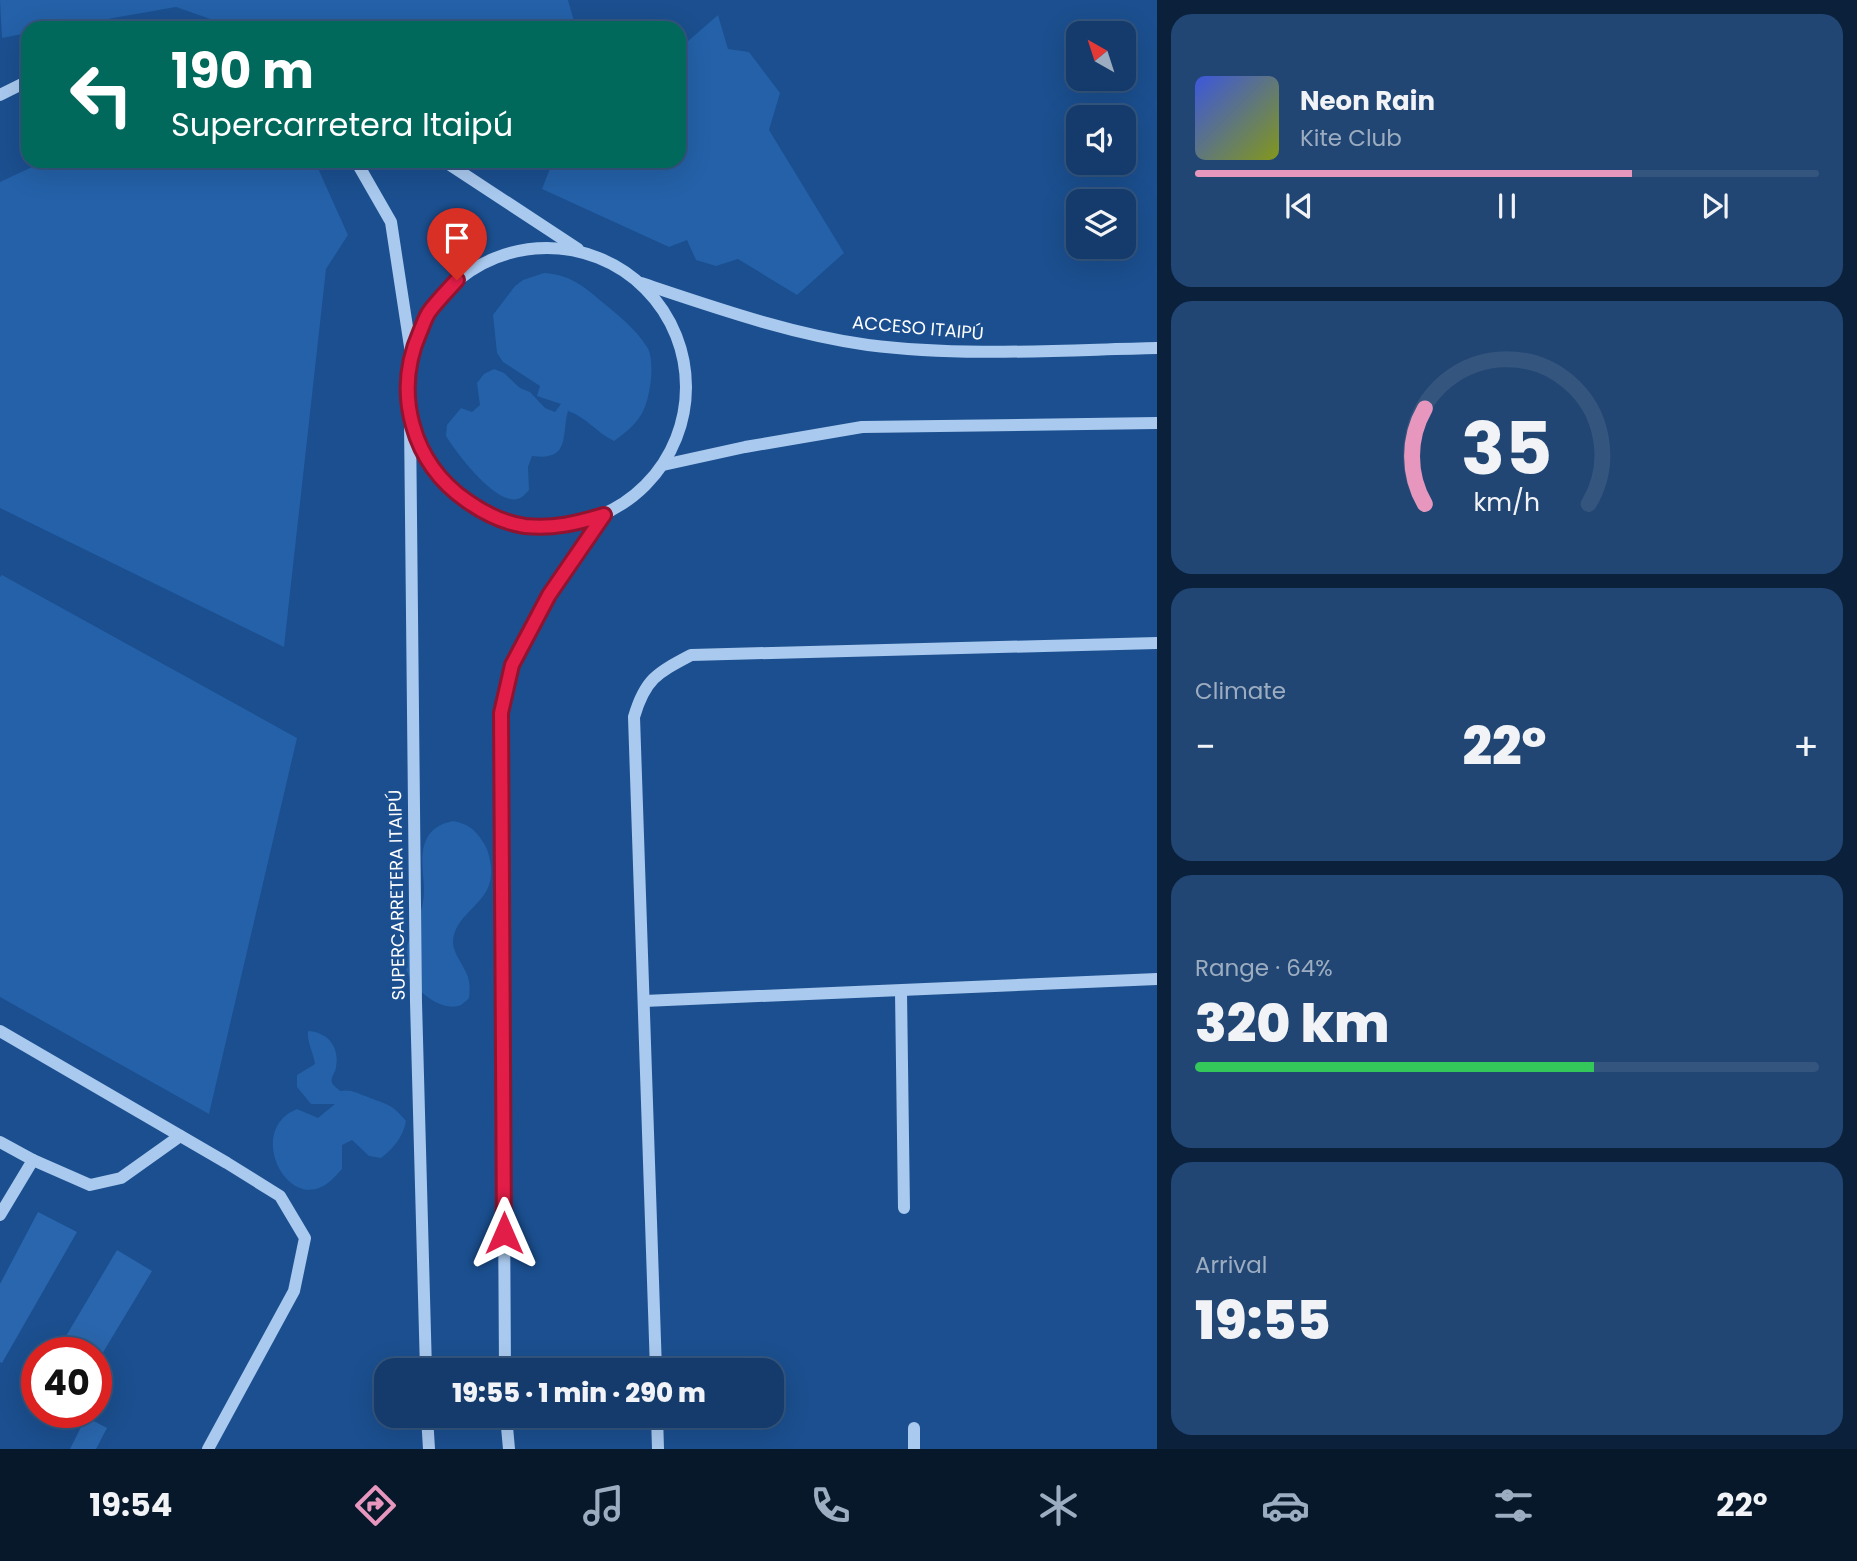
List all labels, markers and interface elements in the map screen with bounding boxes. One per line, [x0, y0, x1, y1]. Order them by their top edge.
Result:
north arrow [1066, 21, 1136, 91]
map controls [1066, 21, 1136, 259]
text: 190 m [171, 37, 314, 105]
icon: left [56, 49, 147, 140]
text: Neon Rain [1300, 83, 1435, 119]
text: Supercarretera Itaipú [171, 102, 513, 147]
button: sound [1066, 105, 1136, 175]
text: Kite Club [1300, 122, 1402, 154]
icon: previous [1280, 187, 1318, 225]
icon: pause [1488, 187, 1526, 225]
icon: next [1696, 187, 1734, 225]
button: layers [1066, 189, 1136, 259]
pin [427, 208, 487, 280]
icon: arrive [438, 219, 476, 257]
street label: ACCESO ITAIPÚ [851, 309, 985, 346]
text: 35 [1461, 398, 1553, 499]
text: km/h [1474, 484, 1540, 519]
text: Climate [1195, 675, 1286, 707]
text: 22° [1462, 710, 1547, 783]
text: − [1195, 720, 1216, 773]
text: + [1793, 720, 1819, 773]
street label: SUPERCARRETERA ITAIPÚ [382, 789, 411, 1001]
text: Range · 64% [1195, 952, 1333, 984]
text: 320 km [1195, 987, 1390, 1060]
position arrow [467, 1196, 541, 1270]
text: Arrival [1195, 1249, 1267, 1281]
text: 19:55 [1195, 1284, 1330, 1357]
speed limit sign: 40 [21, 1337, 112, 1428]
text: 19:55 · 1 min · 290 m [452, 1375, 706, 1411]
icon: directions [351, 1481, 400, 1530]
icon: music [579, 1481, 628, 1530]
icon: phone [806, 1481, 855, 1530]
icon: climate [1034, 1481, 1083, 1530]
icon: car [1261, 1481, 1310, 1530]
icon: filters [1489, 1481, 1538, 1530]
text: 19:54 [89, 1482, 173, 1527]
text: 22° [1716, 1482, 1768, 1527]

